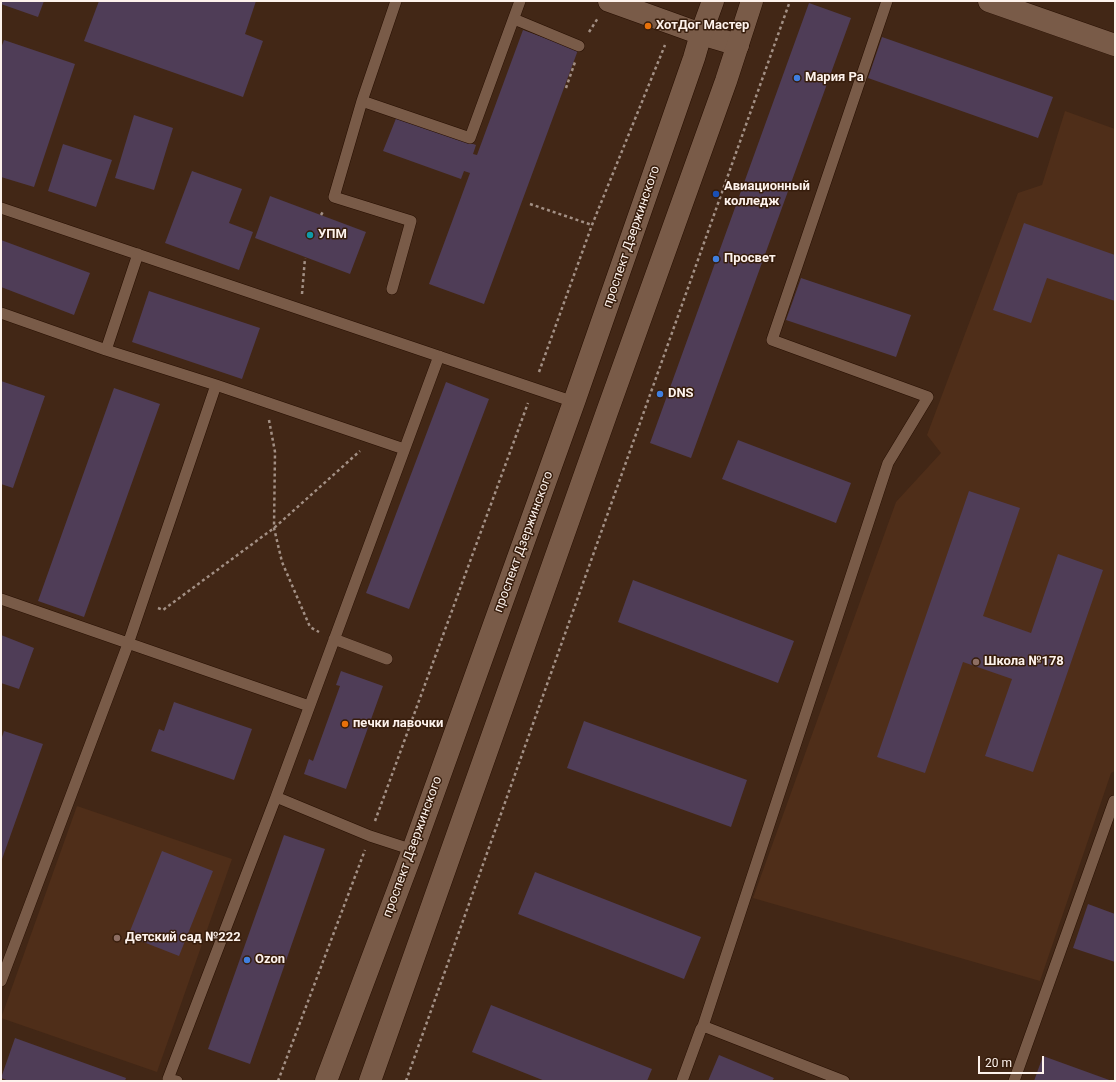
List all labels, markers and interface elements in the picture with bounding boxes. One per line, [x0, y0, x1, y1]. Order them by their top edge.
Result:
place label: ХотДог Мастер [656, 18, 749, 34]
marker: ХотДог Мастер [643, 21, 653, 31]
place label: Мария Ра [805, 70, 864, 86]
marker: Мария Ра [792, 73, 802, 83]
street label: проспект Дзержинского [600, 164, 664, 310]
place label: Авиационный колледж [724, 179, 810, 210]
marker: Авиационный колледж [711, 189, 721, 199]
place label: УПМ [318, 227, 347, 243]
marker: УПМ [305, 230, 315, 240]
place label: Просвет [724, 251, 776, 267]
marker: Просвет [711, 254, 721, 264]
place label: DNS [668, 386, 694, 402]
marker: DNS [655, 389, 665, 399]
street label: проспект Дзержинского [491, 469, 557, 615]
place label: Школа №178 [984, 654, 1064, 670]
marker: Школа №178 [971, 657, 981, 667]
place label: печки лавочки [353, 716, 443, 732]
marker: печки лавочки [340, 719, 350, 729]
street label: проспект Дзержинского [380, 774, 446, 920]
place label: Детский сад №222 [125, 930, 241, 946]
marker: Детский сад №222 [112, 933, 122, 943]
place label: Ozon [255, 952, 285, 968]
marker: Ozon [242, 955, 252, 965]
scale bar [980, 1048, 1046, 1074]
text: 20 m [985, 1056, 1012, 1070]

